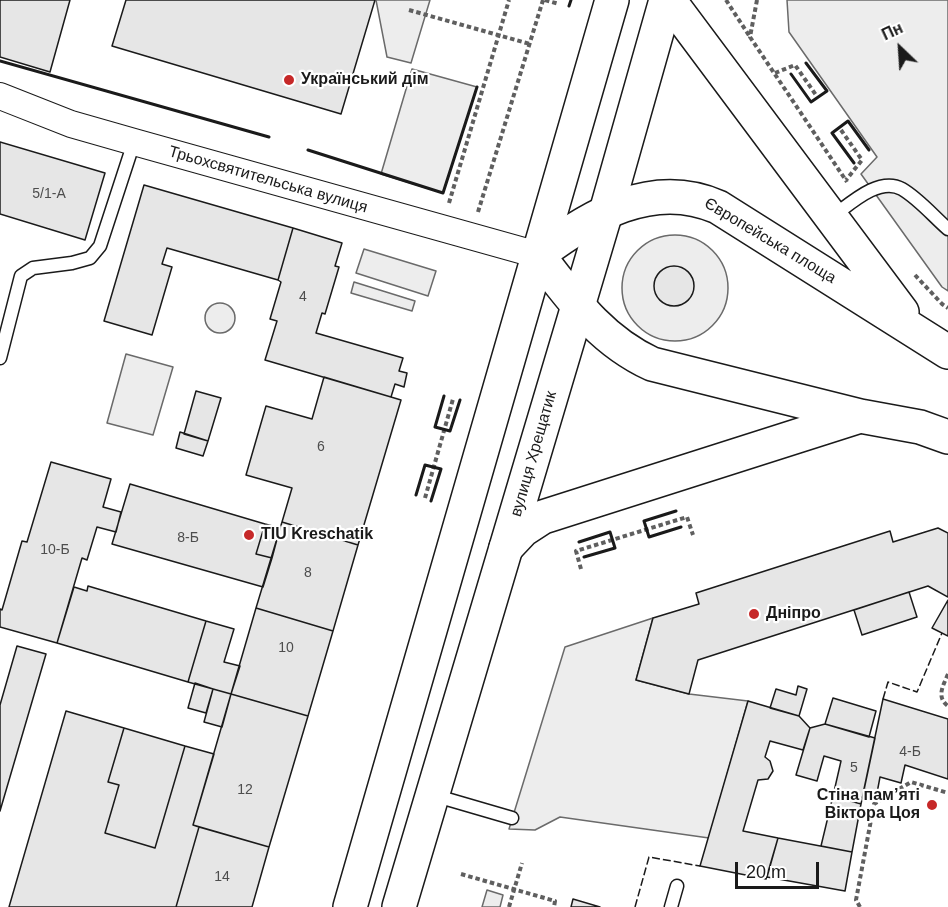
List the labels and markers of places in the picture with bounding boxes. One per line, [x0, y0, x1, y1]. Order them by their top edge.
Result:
place label: Український дім [301, 70, 428, 90]
marker: Український дім [282, 73, 296, 87]
place label: TIU Kreschatik [261, 525, 373, 545]
marker: TIU Kreschatik [242, 528, 256, 542]
place label: Дніпро [766, 604, 821, 624]
marker: Дніпро [747, 607, 761, 621]
place label: Стіна пам’яті Віктора Цоя [817, 786, 920, 824]
marker: Стіна пам’яті Віктора Цоя [925, 798, 939, 812]

